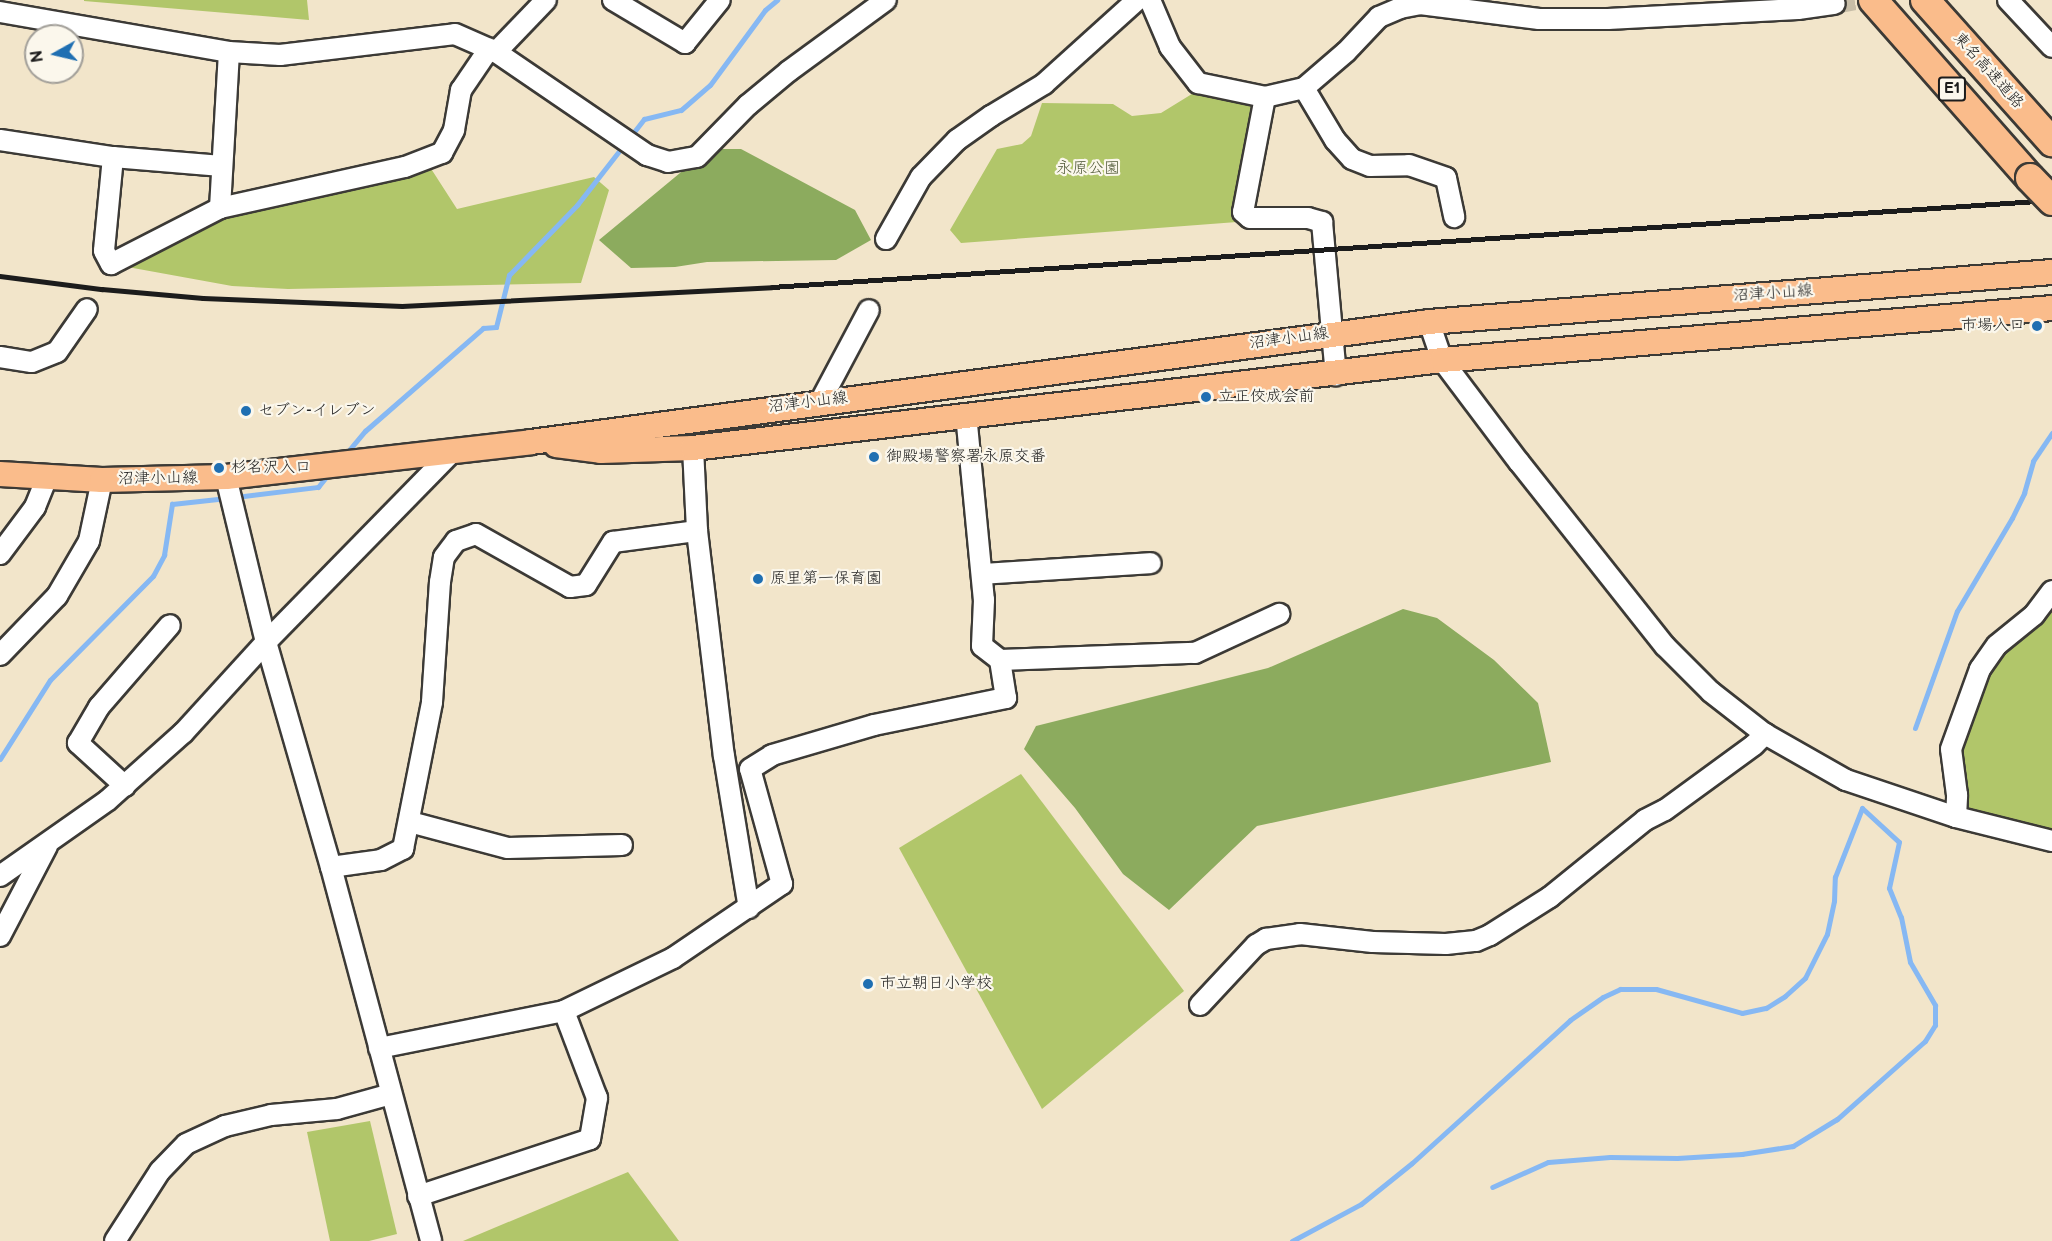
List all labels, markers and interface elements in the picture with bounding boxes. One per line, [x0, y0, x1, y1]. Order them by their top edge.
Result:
north arrow [24, 24, 84, 84]
street label: 東名高速道路 [1949, 29, 2027, 113]
text: N [27, 49, 48, 64]
road number: E1 [1937, 77, 1967, 101]
park label: 永原公園 [1056, 159, 1120, 179]
street label: 沼津小山線 [1732, 282, 1814, 306]
place label: 市場入口 [1961, 316, 2025, 336]
marker: 市場入口 [2030, 319, 2044, 333]
street label: 沼津小山線 [1248, 324, 1330, 354]
place label: 立正佼成会前 [1218, 387, 1314, 407]
street label: 沼津小山線 [767, 389, 849, 417]
marker: 立正佼成会前 [1199, 390, 1213, 404]
place label: セブン-イレブン [258, 401, 376, 421]
marker: セブン-イレブン [239, 404, 253, 418]
place label: 御殿場警察署永原交番 [886, 447, 1046, 467]
marker: 御殿場警察署永原交番 [867, 450, 881, 464]
place label: 杉名沢入口 [231, 458, 311, 478]
marker: 杉名沢入口 [212, 461, 226, 475]
street label: 沼津小山線 [118, 469, 198, 489]
place label: 原里第一保育園 [770, 569, 882, 589]
marker: 原里第一保育園 [751, 572, 765, 586]
place label: 市立朝日小学校 [880, 974, 992, 994]
marker: 市立朝日小学校 [861, 977, 875, 991]

